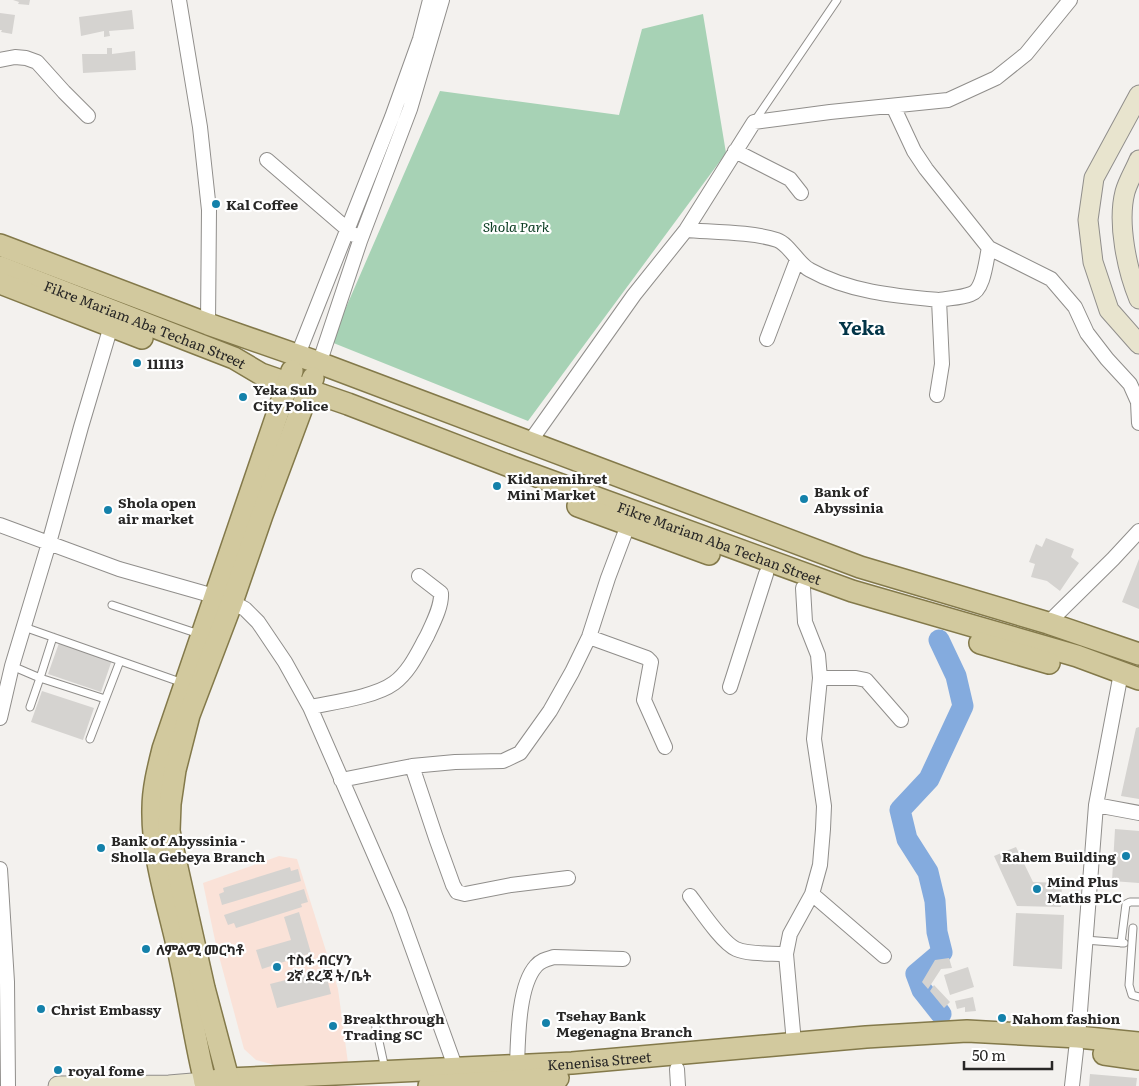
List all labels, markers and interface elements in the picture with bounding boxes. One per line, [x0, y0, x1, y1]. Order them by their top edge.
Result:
place label: Kal Coffee [226, 194, 298, 214]
marker: Kal Coffee [210, 198, 222, 210]
park label: Shola Park [483, 216, 550, 236]
street label: Fikre Mariam Aba Techan Street [41, 275, 250, 373]
district label: Yeka [839, 313, 885, 341]
place label: 111113 [147, 353, 184, 373]
marker: 111113 [131, 357, 143, 369]
place label: Yeka Sub City Police [253, 379, 328, 415]
marker: Yeka Sub City Police [237, 391, 249, 403]
place label: Kidanemihret Mini Market [507, 468, 608, 504]
marker: Kidanemihret Mini Market [491, 480, 503, 492]
place label: Bank of Abyssinia [814, 481, 884, 517]
place label: Shola open air market [118, 492, 196, 528]
marker: Bank of Abyssinia [798, 493, 810, 505]
street label: Fikre Mariam Aba Techan Street [615, 496, 825, 589]
marker: Shola open air market [102, 504, 114, 516]
place label: Bank of Abyssinia - Sholla Gebeya Branch [111, 830, 266, 866]
marker: Bank of Abyssinia - Sholla Gebeya Branch [95, 842, 107, 854]
place label: Rahem Building [1002, 846, 1117, 866]
marker: Rahem Building [1120, 850, 1132, 862]
place label: Mind Plus Maths PLC [1047, 871, 1122, 907]
marker: Mind Plus Maths PLC [1031, 883, 1043, 895]
place label: ለምልሚ መርካቶ [156, 939, 245, 959]
marker: ለምልሚ መርካቶ [140, 943, 152, 955]
place label: ተስፋ ብርሃን 2ኛ ደረጃ ት/ቤት [287, 949, 372, 985]
marker: ተስፋ ብርሃን 2ኛ ደረጃ ት/ቤት [271, 961, 283, 973]
place label: Christ Embassy [51, 999, 162, 1019]
marker: Christ Embassy [35, 1003, 47, 1015]
place label: Tsehay Bank Megenagna Branch [556, 1005, 693, 1041]
place label: Breakthrough Trading SC [343, 1008, 445, 1044]
place label: Nahom fashion [1012, 1008, 1120, 1028]
marker: Nahom fashion [996, 1012, 1008, 1024]
marker: Tsehay Bank Megenagna Branch [540, 1017, 552, 1029]
marker: Breakthrough Trading SC [327, 1020, 339, 1032]
scale bar [964, 1038, 1052, 1070]
text: 50 m [972, 1043, 1006, 1066]
street label: Kenenisa Street [547, 1046, 653, 1074]
place label: royal fome [68, 1060, 144, 1080]
marker: royal fome [52, 1064, 64, 1076]

